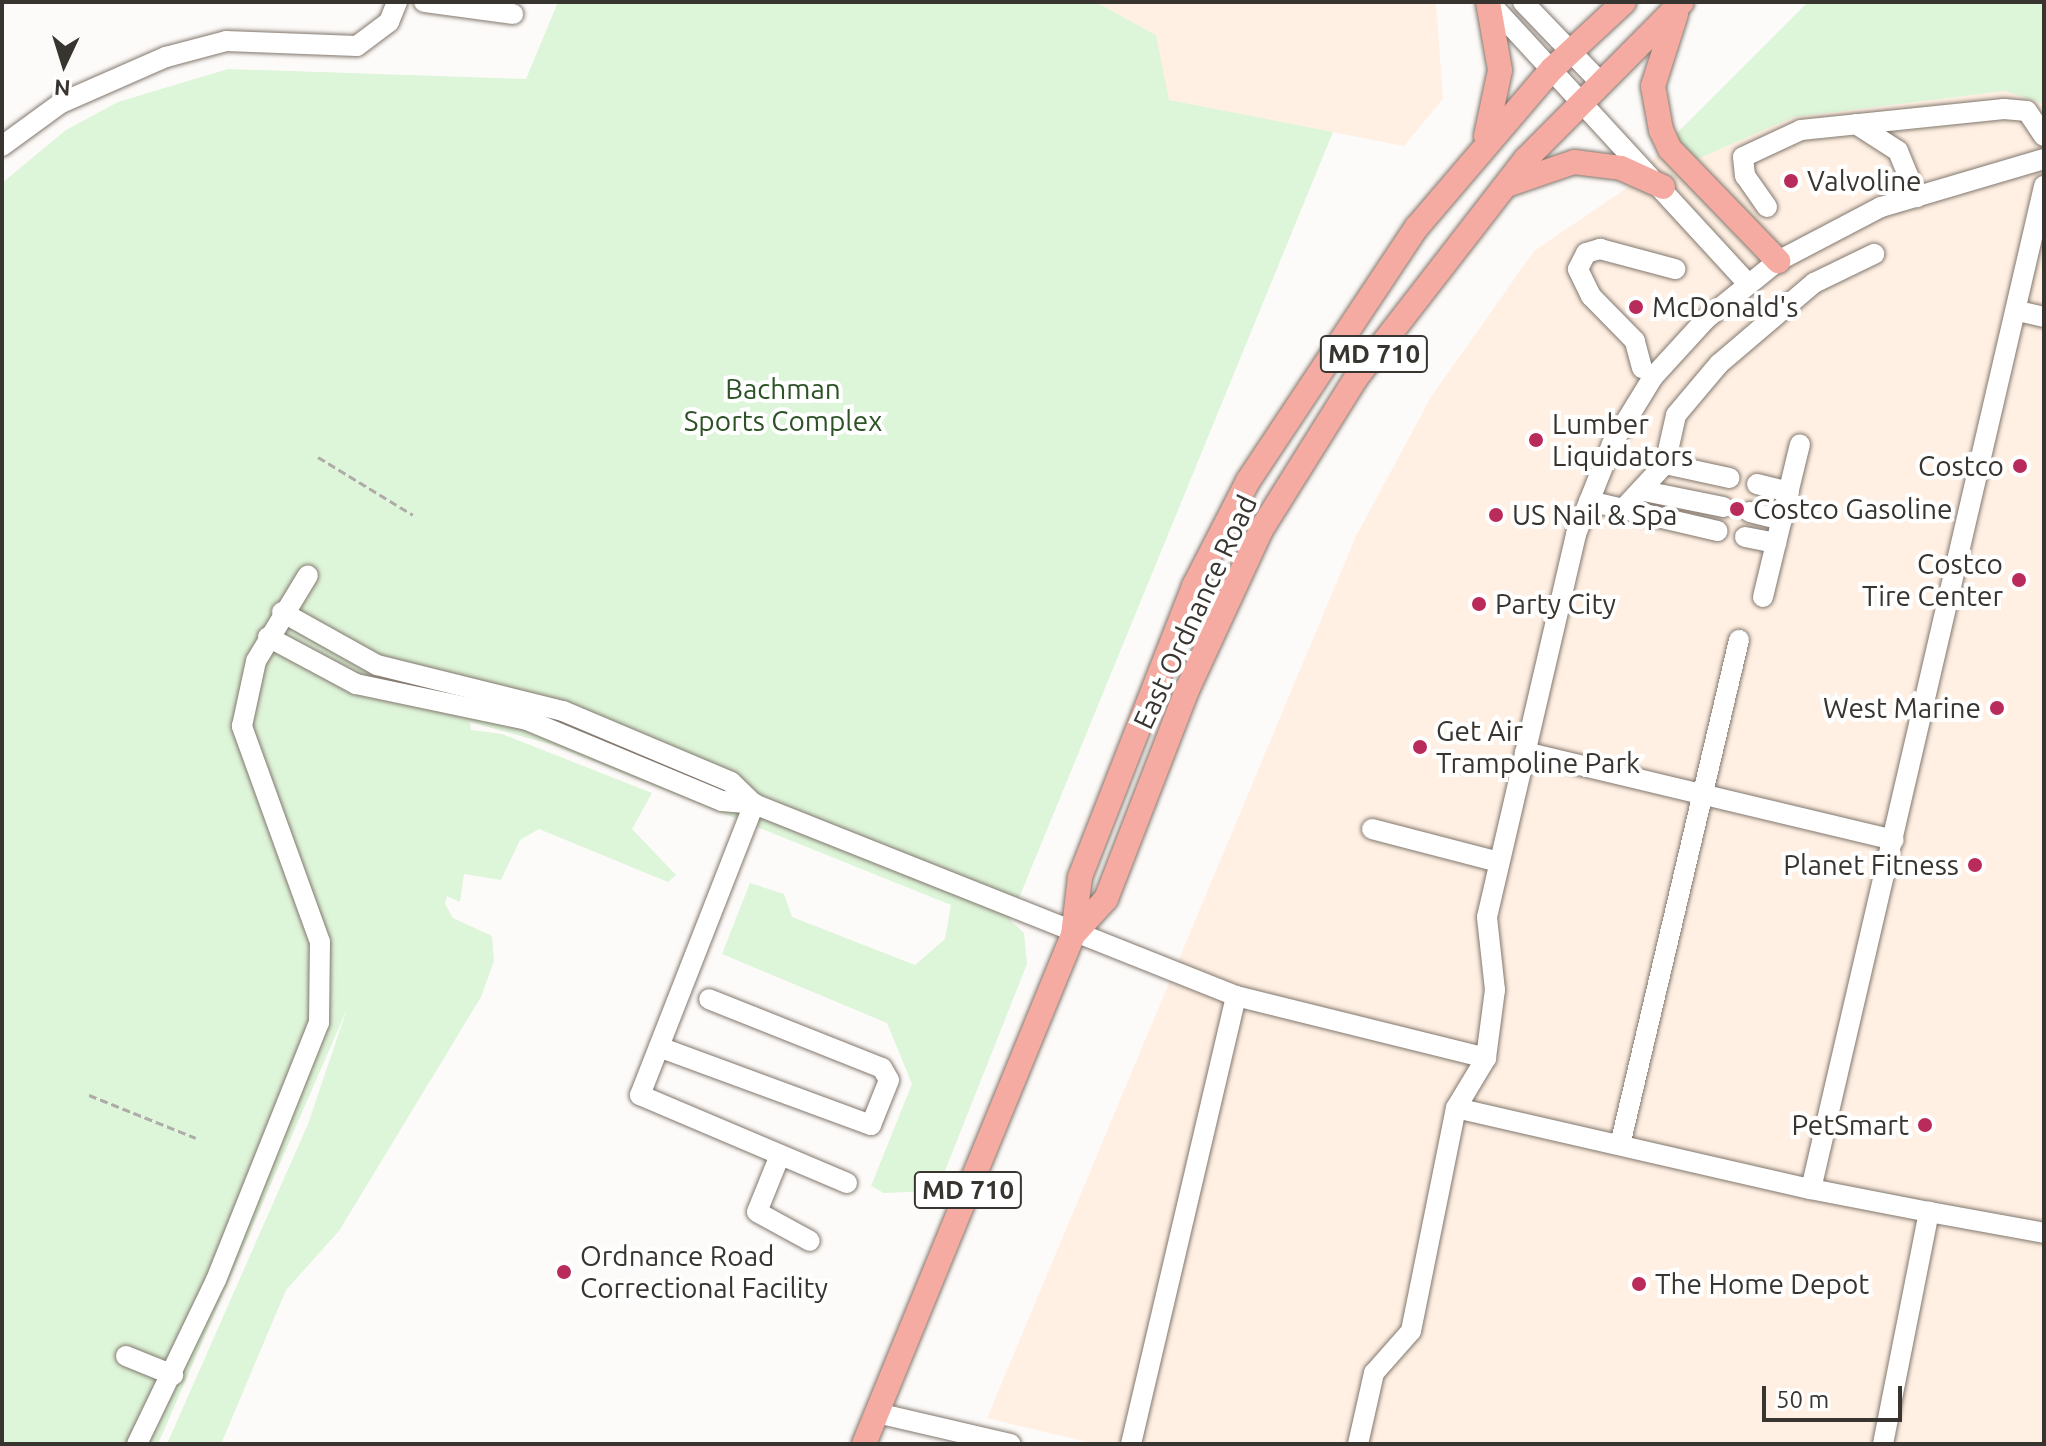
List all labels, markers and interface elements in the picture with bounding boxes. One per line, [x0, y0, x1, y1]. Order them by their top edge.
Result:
north arrow [24, 24, 104, 104]
text: N [53, 75, 71, 101]
place label: Valvoline [1807, 164, 1922, 198]
marker: Valvoline [1782, 172, 1800, 190]
place label: McDonald's [1652, 290, 1798, 324]
marker: McDonald's [1627, 298, 1645, 316]
road number: MD 710 [1318, 332, 1430, 376]
park label: Bachman Sports Complex [684, 372, 882, 438]
place label: Lumber Liquidators [1552, 407, 1693, 473]
marker: Lumber Liquidators [1527, 431, 1545, 449]
place label: Costco [1918, 449, 2004, 483]
marker: Costco [2011, 457, 2029, 475]
street label: East Ordnance Road [1126, 490, 1264, 734]
place label: Costco Gasoline [1753, 492, 1952, 526]
place label: US Nail & Spa [1512, 498, 1677, 532]
marker: Costco Gasoline [1728, 500, 1746, 518]
marker: US Nail & Spa [1487, 506, 1505, 524]
place label: Costco Tire Center [1862, 547, 2003, 613]
marker: Costco Tire Center [2010, 571, 2028, 589]
place label: Party City [1495, 587, 1616, 621]
marker: Party City [1470, 595, 1488, 613]
place label: West Marine [1823, 691, 1981, 725]
marker: West Marine [1988, 699, 2006, 717]
place label: Get Air Trampoline Park [1436, 714, 1640, 780]
marker: Get Air Trampoline Park [1411, 738, 1429, 756]
place label: Planet Fitness [1783, 848, 1959, 882]
marker: Planet Fitness [1966, 856, 1984, 874]
place label: PetSmart [1792, 1108, 1909, 1142]
marker: PetSmart [1916, 1116, 1934, 1134]
road number: MD 710 [912, 1168, 1024, 1212]
place label: Ordnance Road Correctional Facility [580, 1239, 828, 1305]
marker: Ordnance Road Correctional Facility [555, 1263, 573, 1281]
place label: The Home Depot [1655, 1267, 1869, 1301]
marker: The Home Depot [1630, 1275, 1648, 1293]
scale bar [1766, 1370, 1906, 1420]
text: 50 m [1776, 1386, 1829, 1413]

